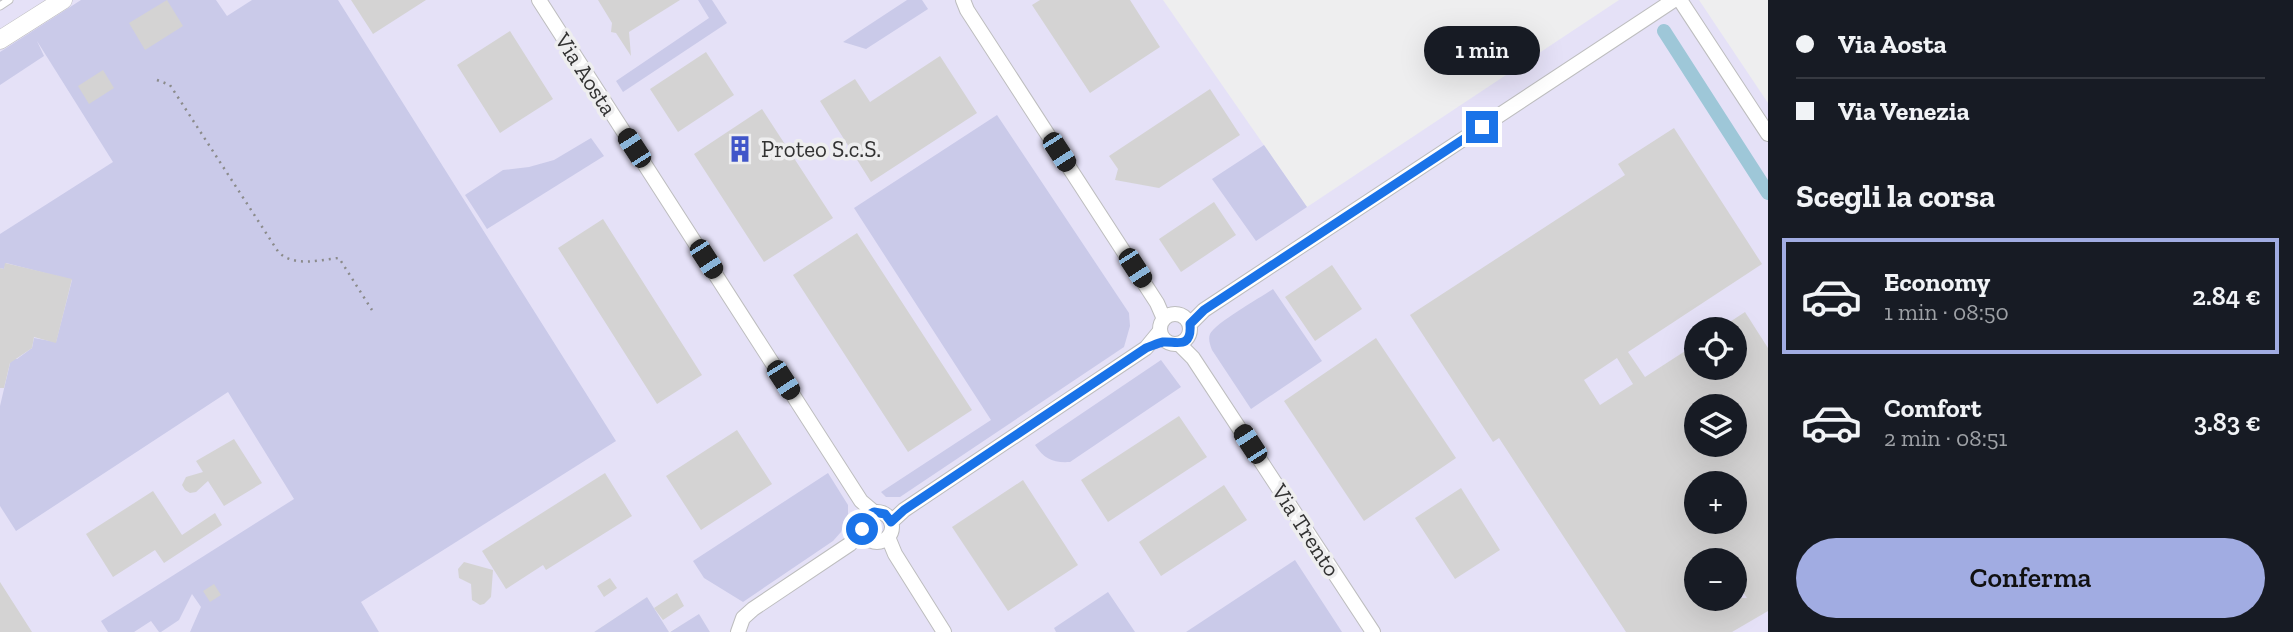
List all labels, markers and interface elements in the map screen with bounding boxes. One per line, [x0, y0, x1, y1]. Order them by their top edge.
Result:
callout: 1 min [1424, 25, 1540, 74]
street label: Via Aosta [548, 27, 623, 120]
text: Via Aosta [1838, 28, 1947, 60]
text: 1 min [1455, 36, 1509, 64]
text: Via Venezia [1838, 95, 1970, 127]
route end [1466, 111, 1498, 143]
car [614, 125, 655, 171]
car [1039, 129, 1080, 175]
building icon: Proteo S.c.S. [725, 134, 755, 164]
place label: Proteo S.c.S. [761, 135, 881, 163]
text: Scegli la corsa [1796, 177, 1995, 215]
car [686, 236, 727, 282]
car [1115, 245, 1156, 291]
icon: car [1800, 265, 1863, 328]
text: Economy [1884, 266, 1990, 298]
text: 2.84 € [2192, 280, 2261, 312]
text: 1 min · 08:50 [1884, 298, 2009, 326]
map controls [1684, 317, 1747, 611]
button: locate [1684, 317, 1747, 380]
car [763, 357, 804, 403]
icon: car [1800, 391, 1863, 454]
text: Comfort [1884, 392, 1981, 424]
button: layers [1684, 394, 1747, 457]
text: 3.83 € [2194, 406, 2261, 438]
car [1230, 421, 1271, 467]
text: 2 min · 08:51 [1884, 424, 2007, 452]
button: + [1684, 471, 1747, 534]
street label: Via Trento [1265, 478, 1346, 582]
route start [846, 513, 878, 545]
button: Conferma [1796, 538, 2265, 618]
button: − [1684, 548, 1747, 611]

